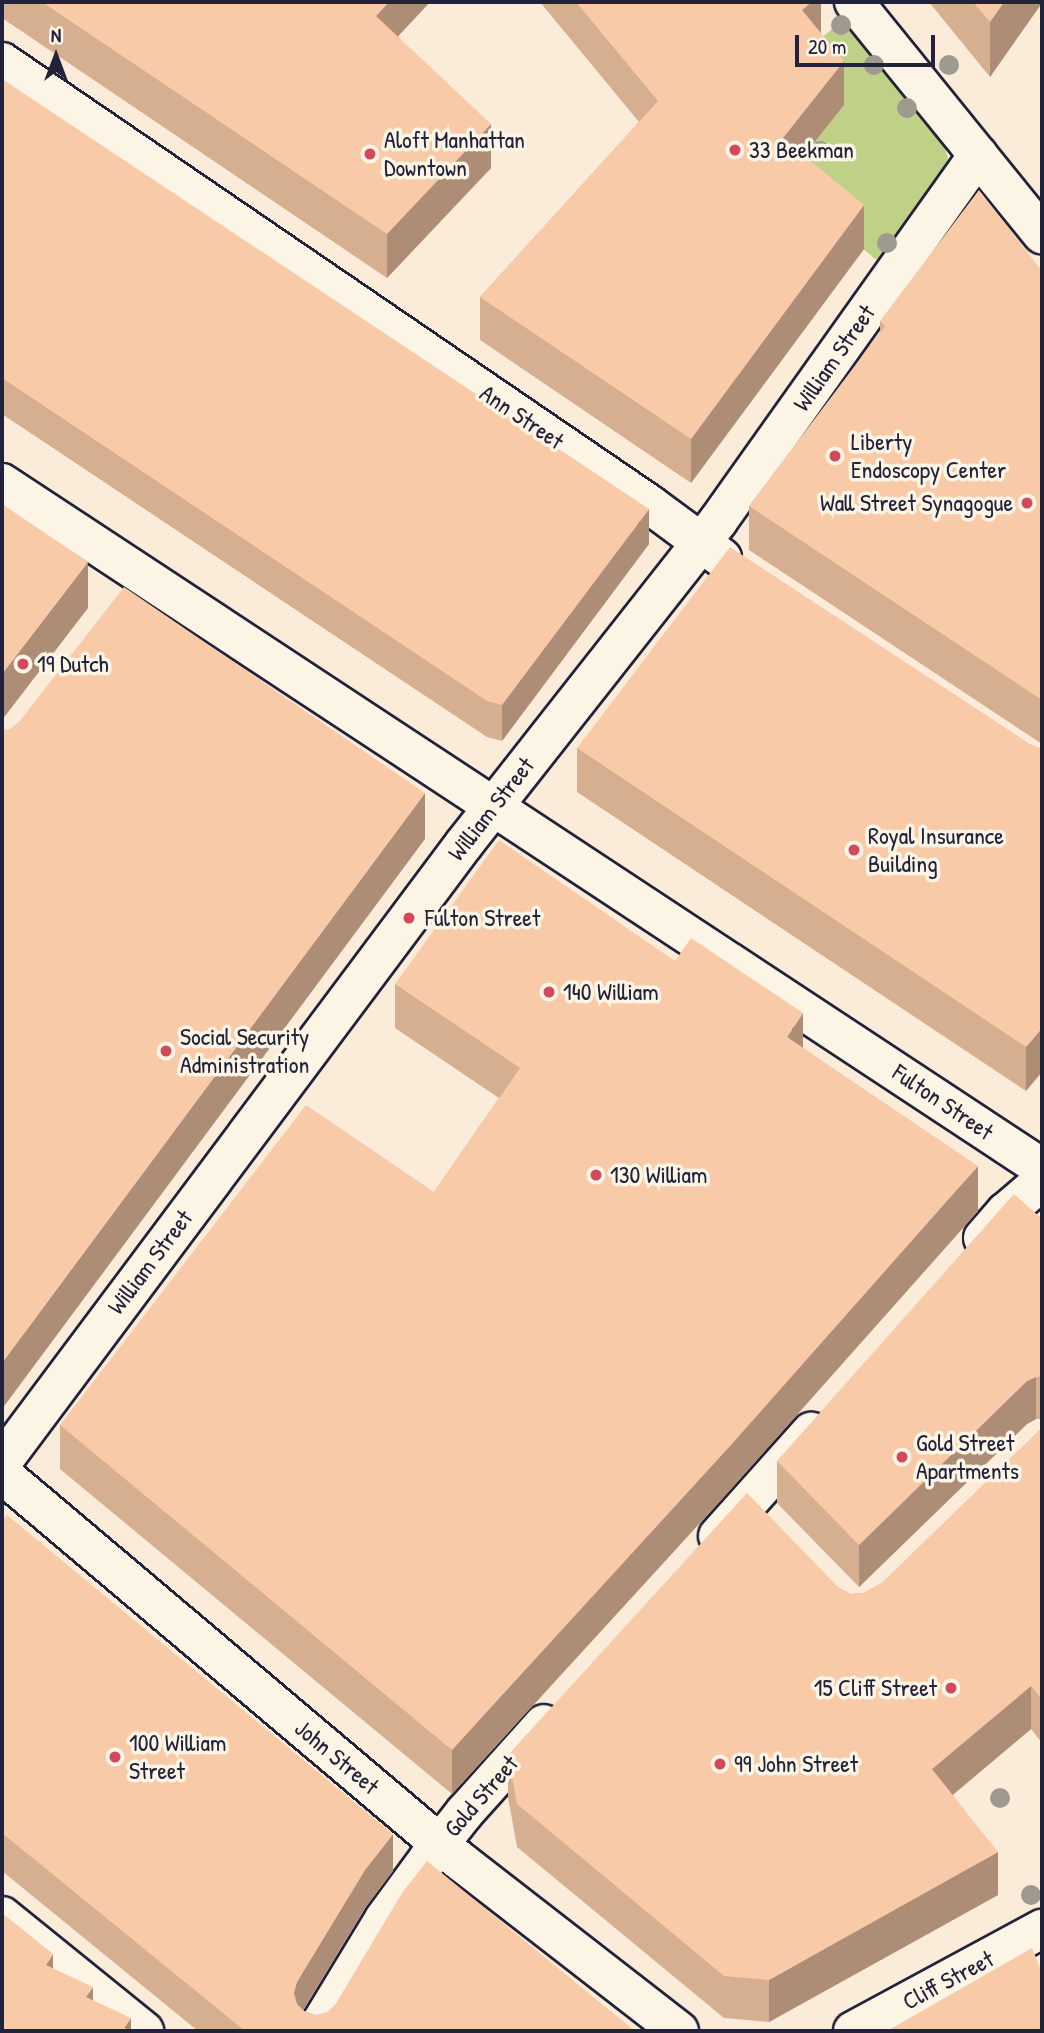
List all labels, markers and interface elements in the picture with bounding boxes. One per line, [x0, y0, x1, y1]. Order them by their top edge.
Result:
north arrow [21, 21, 91, 91]
scale bar [799, 21, 939, 65]
text: N [51, 22, 61, 48]
text: 20 m [808, 32, 846, 61]
place label: Aloft Manhattan Downtown [384, 126, 525, 182]
place label: 33 Beekman [749, 136, 854, 164]
marker: 33 Beekman [727, 142, 743, 158]
marker: Aloft Manhattan Downtown [362, 146, 378, 162]
street label: William Street [787, 299, 881, 417]
street label: Ann Street [475, 379, 569, 455]
place label: Liberty Endoscopy Center [851, 428, 1006, 484]
marker: Liberty Endoscopy Center [825, 446, 845, 466]
place label: Wall Street Synagogue [820, 489, 1013, 517]
marker: Wall Street Synagogue [1019, 495, 1035, 511]
place label: 19 Dutch [37, 650, 109, 678]
marker: 19 Dutch [15, 656, 31, 672]
street label: William Street [442, 752, 540, 866]
place label: Royal Insurance Building [868, 822, 1004, 878]
marker: Royal Insurance Building [846, 842, 862, 858]
place label: Fulton Street [425, 904, 540, 932]
marker: Fulton Street [399, 908, 419, 928]
place label: 140 William [563, 978, 659, 1006]
marker: 140 William [541, 984, 557, 1000]
place label: Social Security Administration [180, 1023, 309, 1079]
marker: Social Security Administration [158, 1043, 174, 1059]
street label: Fulton Street [887, 1058, 999, 1146]
place label: 130 William [610, 1161, 707, 1189]
marker: 130 William [588, 1167, 604, 1183]
street label: William Street [101, 1204, 199, 1320]
place label: Gold Street Apartments [916, 1429, 1019, 1485]
marker: Gold Street Apartments [894, 1449, 910, 1465]
place label: 15 Cliff Street [814, 1674, 937, 1702]
marker: 15 Cliff Street [943, 1680, 959, 1696]
street label: John Street [289, 1714, 385, 1800]
place label: 100 William Street [129, 1729, 226, 1785]
marker: 100 William Street [107, 1749, 123, 1765]
street label: Gold Street [438, 1749, 524, 1843]
place label: 99 John Street [734, 1750, 858, 1778]
marker: 99 John Street [712, 1756, 728, 1772]
street label: Cliff Street [898, 1944, 998, 2016]

